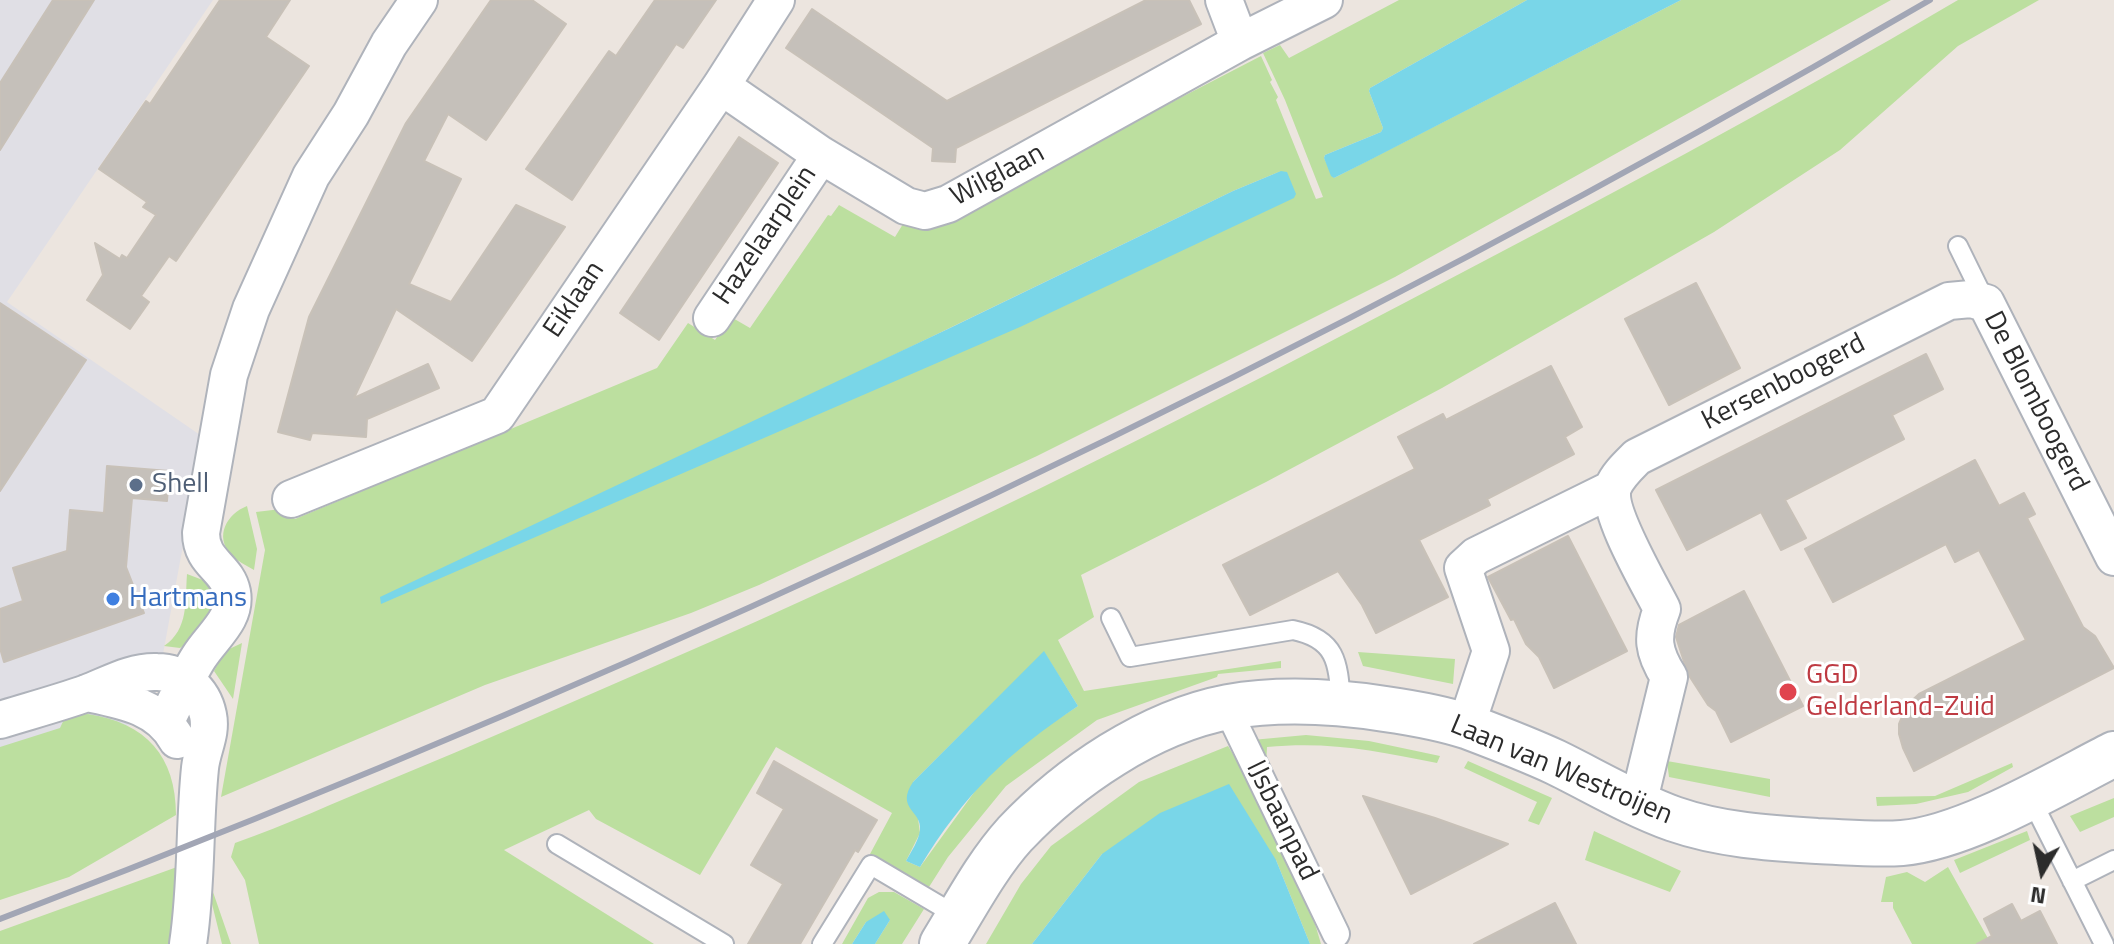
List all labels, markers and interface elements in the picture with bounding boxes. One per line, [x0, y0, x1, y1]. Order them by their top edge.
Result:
street label: Wilglaan [945, 137, 1051, 215]
street label: Hazelaarplein [707, 160, 825, 312]
street label: Eiklaan [537, 256, 613, 344]
street label: De Blomboogerd [1975, 307, 2095, 497]
street label: Kersenboogerd [1697, 328, 1871, 438]
place label: Shell [152, 468, 209, 502]
marker: Shell [127, 476, 145, 494]
place label: Hartmans [129, 582, 247, 616]
marker: Hartmans [104, 590, 122, 608]
place label: GGD Gelderland-Zuid [1806, 659, 1995, 725]
marker: GGD Gelderland-Zuid [1777, 681, 1799, 703]
street label: Laan van Westroijen [1445, 709, 1677, 833]
street label: IJsbaanpad [1238, 756, 1324, 886]
north arrow [2002, 832, 2082, 912]
text: N [2028, 878, 2048, 914]

